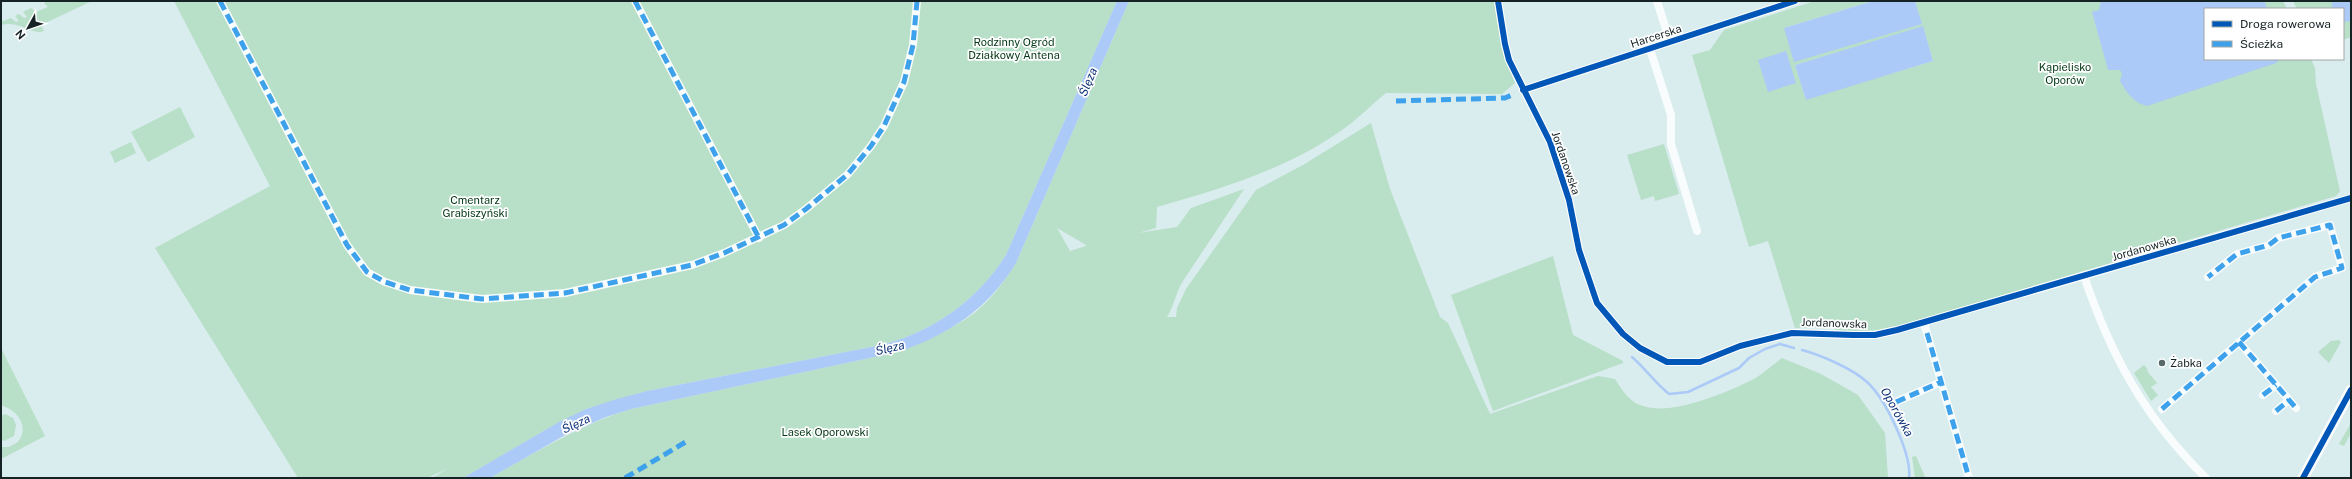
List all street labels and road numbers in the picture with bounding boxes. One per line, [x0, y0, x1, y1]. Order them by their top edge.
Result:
street label: Harcerska [1629, 22, 1683, 50]
street label: Jordanowska [1550, 130, 1582, 196]
street label: Jordanowska [2111, 233, 2177, 263]
street label: Jordanowska [1801, 316, 1867, 330]

